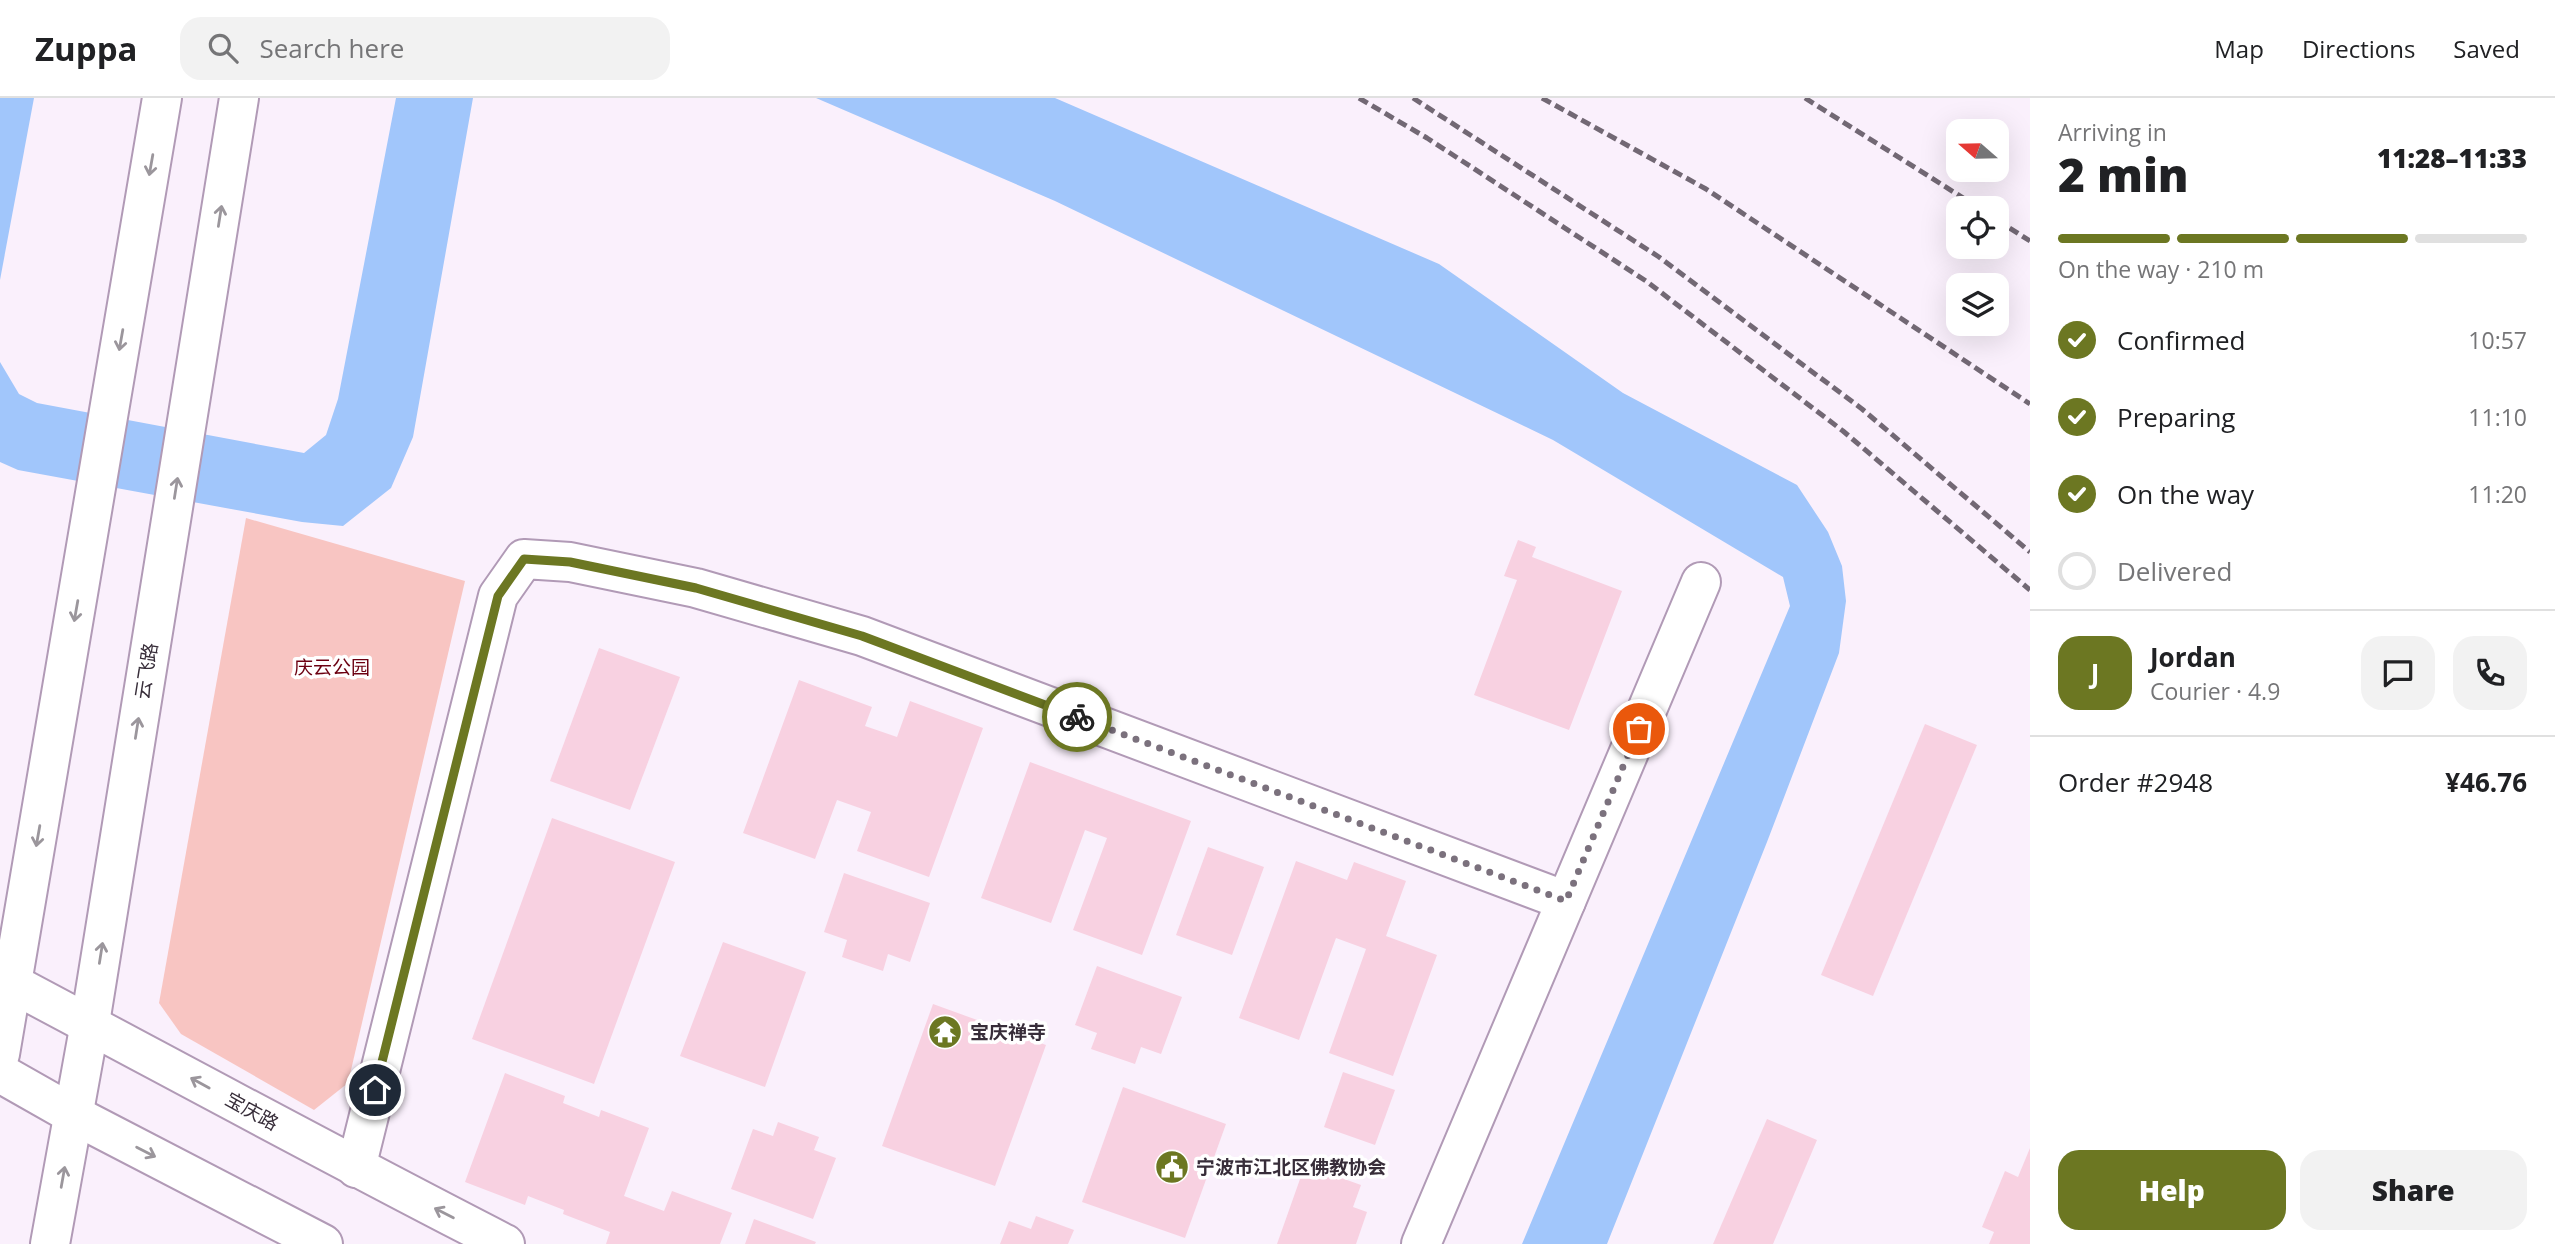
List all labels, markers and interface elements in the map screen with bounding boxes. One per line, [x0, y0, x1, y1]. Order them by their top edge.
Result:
search box [180, 17, 670, 80]
text: Zuppa [35, 26, 138, 71]
icon: search [204, 29, 242, 67]
text: Search here [260, 30, 404, 66]
text: Map [2214, 32, 2264, 65]
text: Directions [2302, 32, 2415, 65]
text: Saved [2453, 32, 2520, 65]
text: Arriving in [2058, 116, 2167, 148]
north arrow [1946, 119, 2009, 182]
map controls [1946, 119, 2009, 336]
text: 11:28–11:33 [2377, 140, 2527, 176]
text: 2 min [2058, 143, 2189, 205]
one-way arrow [144, 153, 157, 176]
button: locate [1946, 196, 2009, 259]
one-way arrow [214, 205, 227, 228]
text: On the way · 210 m [2058, 253, 2264, 285]
button: layers [1946, 273, 2009, 336]
icon: check [2058, 321, 2096, 359]
text: Confirmed [2117, 322, 2245, 358]
text: 10:57 [2468, 324, 2527, 356]
one-way arrow [114, 328, 127, 351]
icon: check [2058, 398, 2096, 436]
text: Preparing [2117, 399, 2235, 435]
text: 11:10 [2468, 401, 2527, 433]
icon: check [2058, 475, 2096, 513]
text: On the way [2117, 476, 2254, 512]
one-way arrow [170, 477, 183, 500]
text: 11:20 [2468, 478, 2527, 510]
text: Delivered [2117, 553, 2232, 589]
one-way arrow [68, 599, 82, 622]
button: chat [2361, 636, 2435, 710]
button: phone [2453, 636, 2527, 710]
text: Jordan [2150, 639, 2236, 675]
street label: 云飞路 [129, 641, 163, 701]
park label: 庆云公园 [294, 654, 370, 680]
text: J [2091, 655, 2099, 691]
text: Courier · 4.9 [2150, 675, 2280, 707]
courier [1042, 682, 1112, 752]
icon: bike [1058, 698, 1096, 736]
pin [1609, 699, 1669, 759]
icon: bag [1620, 710, 1658, 748]
one-way arrow [131, 717, 144, 740]
text: Order #2948 [2058, 764, 2213, 800]
text: ¥46.76 [2445, 764, 2527, 800]
one-way arrow [31, 824, 44, 847]
one-way arrow [95, 942, 108, 965]
temple icon: 宝庆禅寺 [926, 1013, 964, 1051]
place label: 宝庆禅寺 [970, 1019, 1046, 1045]
pin [345, 1060, 405, 1120]
icon: home [356, 1071, 394, 1109]
one-way arrow [190, 1076, 211, 1089]
street label: 宝庆路 [221, 1086, 283, 1136]
one-way arrow [135, 1146, 156, 1160]
public building icon: 宁波市江北区佛教协会 [1153, 1148, 1191, 1186]
button: Help [2058, 1150, 2286, 1230]
button: Share [2300, 1150, 2527, 1230]
place label: 宁波市江北区佛教协会 [1196, 1154, 1386, 1180]
one-way arrow [57, 1166, 70, 1189]
one-way arrow [434, 1205, 455, 1219]

